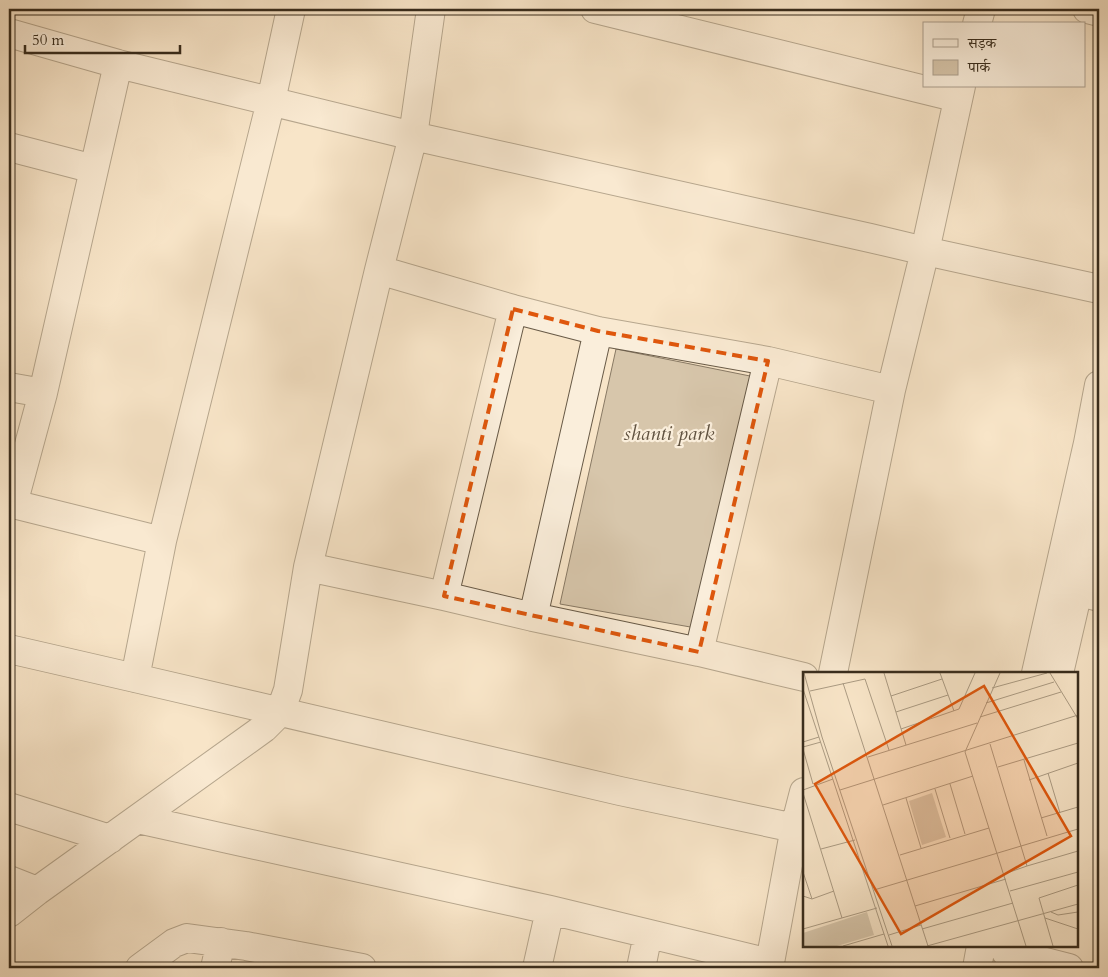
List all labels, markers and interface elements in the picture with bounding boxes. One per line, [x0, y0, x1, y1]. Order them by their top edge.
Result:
scale bar [25, 22, 180, 54]
legend [923, 22, 1086, 88]
text: 50 m [32, 30, 64, 50]
text: सड़क [967, 33, 997, 53]
text: पार्क [967, 57, 991, 77]
park label: shanti park [624, 419, 715, 448]
inset map [803, 672, 1078, 947]

